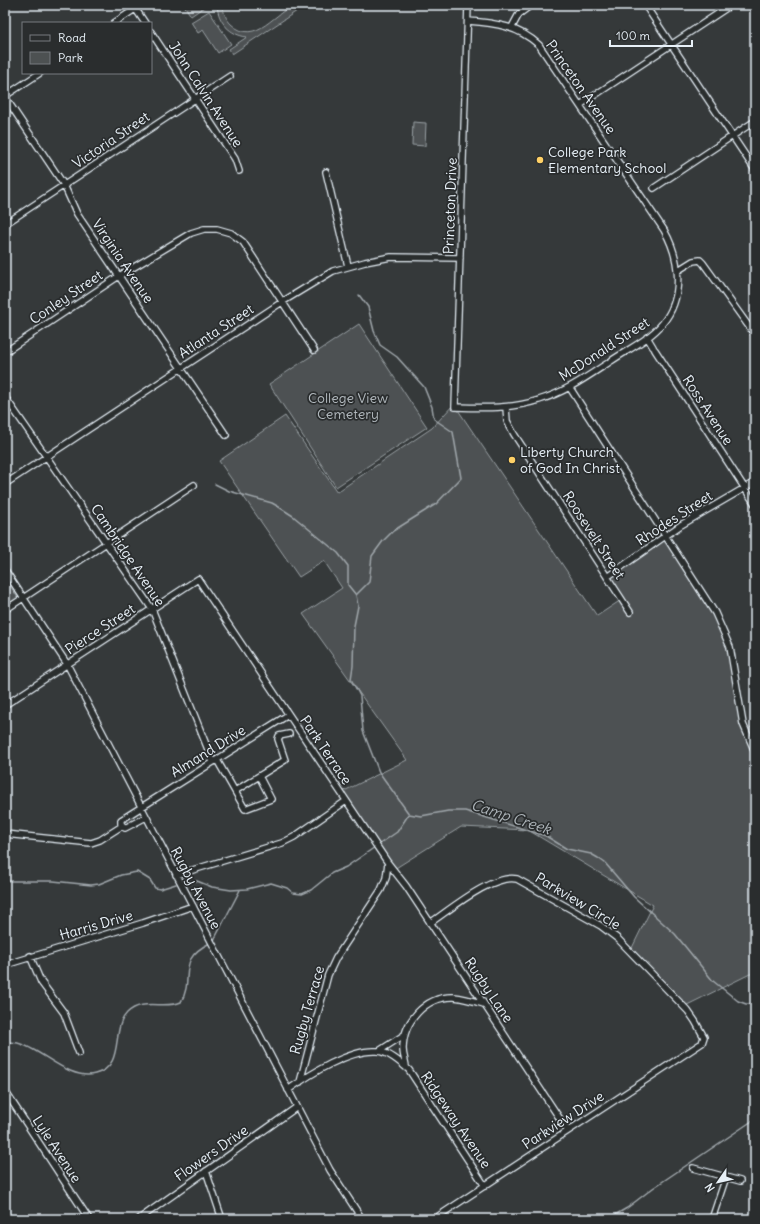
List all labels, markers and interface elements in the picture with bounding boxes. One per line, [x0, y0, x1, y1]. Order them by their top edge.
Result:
legend [22, 22, 152, 74]
scale bar [610, 22, 692, 48]
text: 100 m [616, 28, 650, 43]
text: Road [58, 30, 86, 45]
street label: Princeton Avenue [542, 36, 620, 138]
street label: John Calvin Avenue [165, 38, 247, 150]
text: Park [58, 50, 83, 65]
street label: Victoria Street [69, 107, 153, 172]
place label: College Park Elementary School [548, 143, 666, 177]
marker: College Park Elementary School [535, 155, 545, 165]
street label: Princeton Drive [439, 157, 461, 255]
street label: Virginia Avenue [88, 215, 158, 307]
street label: Conley Street [26, 266, 106, 328]
street label: Atlanta Street [175, 300, 257, 362]
street label: McDonald Street [555, 313, 653, 385]
street label: Ross Avenue [679, 372, 737, 448]
park label: College View Cemetery [308, 389, 388, 423]
place label: Liberty Church of God In Christ [520, 443, 620, 477]
marker: Liberty Church of God In Christ [507, 455, 517, 465]
street label: Rhodes Street [632, 486, 716, 549]
street label: Roosevelt Street [559, 488, 629, 583]
street label: Cambridge Avenue [87, 500, 169, 610]
street label: Pierce Street [62, 600, 139, 658]
street label: Park Terrace [296, 712, 356, 788]
street label: Almand Drive [167, 721, 249, 781]
water label: Camp Creek [469, 795, 555, 839]
street label: Rugby Avenue [167, 844, 225, 932]
street label: Parkview Circle [532, 868, 624, 934]
street label: Harris Drive [57, 906, 135, 944]
street label: Rugby Lane [461, 954, 517, 1026]
street label: Rugby Terrace [286, 964, 328, 1056]
street label: Ridgeway Avenue [417, 1068, 495, 1172]
street label: Parkview Drive [519, 1087, 607, 1153]
street label: Lyle Avenue [29, 1112, 85, 1186]
street label: Flowers Drive [171, 1121, 251, 1185]
north arrow [698, 1162, 738, 1202]
text: N [702, 1181, 718, 1195]

